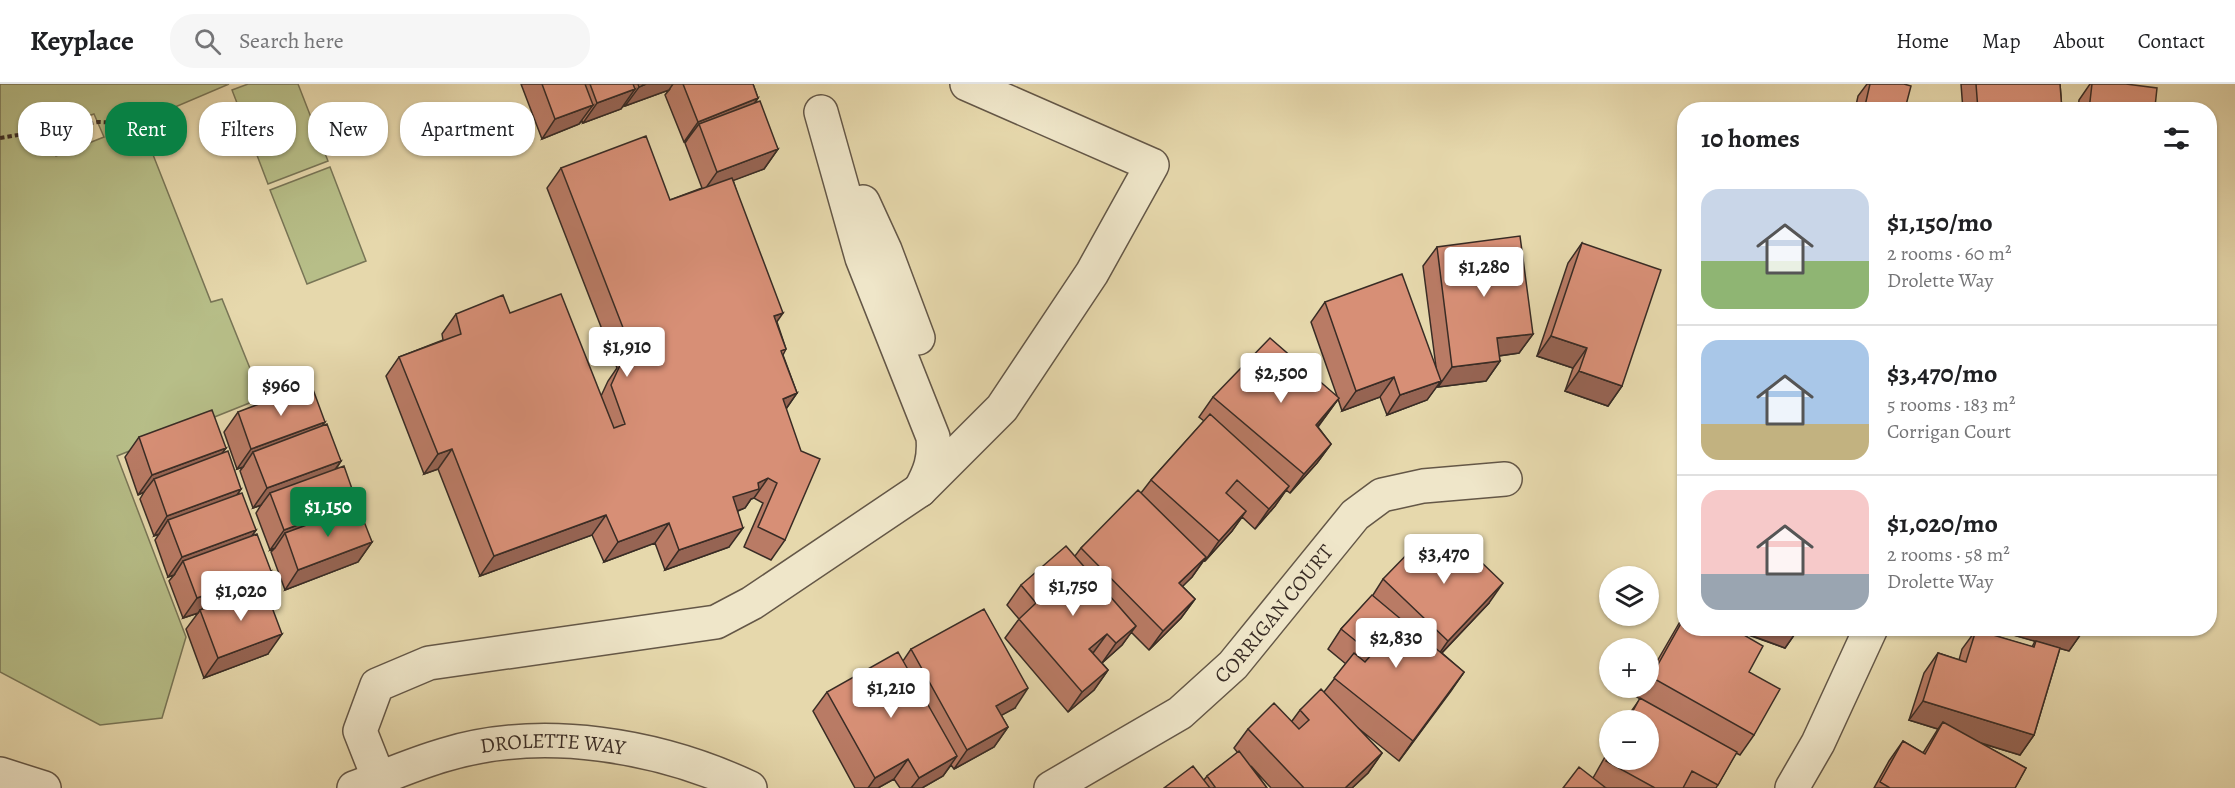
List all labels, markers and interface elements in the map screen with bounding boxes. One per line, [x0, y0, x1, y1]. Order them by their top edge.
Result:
search box [170, 14, 590, 68]
text: Keyplace [30, 22, 134, 60]
icon: search [191, 25, 224, 58]
text: Search here [239, 26, 344, 56]
text: Home [1896, 27, 1949, 55]
text: Map [1982, 27, 2020, 55]
text: About [2053, 27, 2105, 55]
text: Contact [2138, 27, 2205, 55]
chip: Buy [18, 102, 93, 156]
chip: Rent [105, 102, 187, 156]
chip: Filters [199, 102, 296, 156]
chip: New [308, 102, 388, 156]
chip: Apartment [400, 102, 535, 156]
text: 10 homes [1701, 121, 1800, 156]
icon: filters [2160, 122, 2193, 155]
text: $1,150/mo [1887, 205, 1993, 240]
icon: home [1749, 213, 1821, 285]
text: 2 rooms · 60 m² [1887, 240, 2011, 267]
pin: $1,280 [1435, 247, 1533, 298]
text: $1,280 [1458, 253, 1510, 280]
text: Drolette Way [1887, 267, 1993, 294]
pin: $1,910 [578, 327, 676, 378]
text: $1,910 [603, 333, 651, 360]
pin: $2,500 [1232, 353, 1330, 404]
text: $3,470/mo [1887, 356, 1997, 391]
text: $2,500 [1254, 359, 1308, 386]
icon: home [1749, 364, 1821, 436]
pin: $960 [245, 366, 317, 417]
text: $960 [262, 372, 300, 399]
text: 5 rooms · 183 m² [1887, 391, 2016, 418]
text: Corrigan Court [1887, 418, 2011, 445]
pin: $1,150 [279, 487, 377, 538]
text: $1,150 [304, 493, 352, 520]
text: $1,020/mo [1887, 506, 1998, 541]
icon: home [1749, 514, 1821, 586]
pin: $3,470 [1395, 534, 1493, 585]
street label: CORRIGAN COURT [1208, 538, 1340, 689]
text: $3,470 [1418, 540, 1470, 567]
text: 2 rooms · 58 m² [1887, 541, 2010, 568]
pin: $1,750 [1024, 566, 1122, 617]
map controls [1599, 566, 1659, 770]
button: layers [1599, 566, 1659, 626]
text: Drolette Way [1887, 568, 1993, 595]
pin: $1,020 [192, 571, 290, 622]
text: $1,750 [1049, 572, 1098, 599]
text: $1,020 [215, 577, 267, 604]
pin: $2,830 [1347, 618, 1445, 669]
text: $2,830 [1370, 624, 1422, 651]
button: + [1599, 638, 1659, 698]
pin: $1,210 [842, 668, 940, 719]
text: $1,210 [867, 674, 915, 701]
button: − [1599, 710, 1659, 770]
street label: DROLETTE WAY [478, 727, 628, 762]

